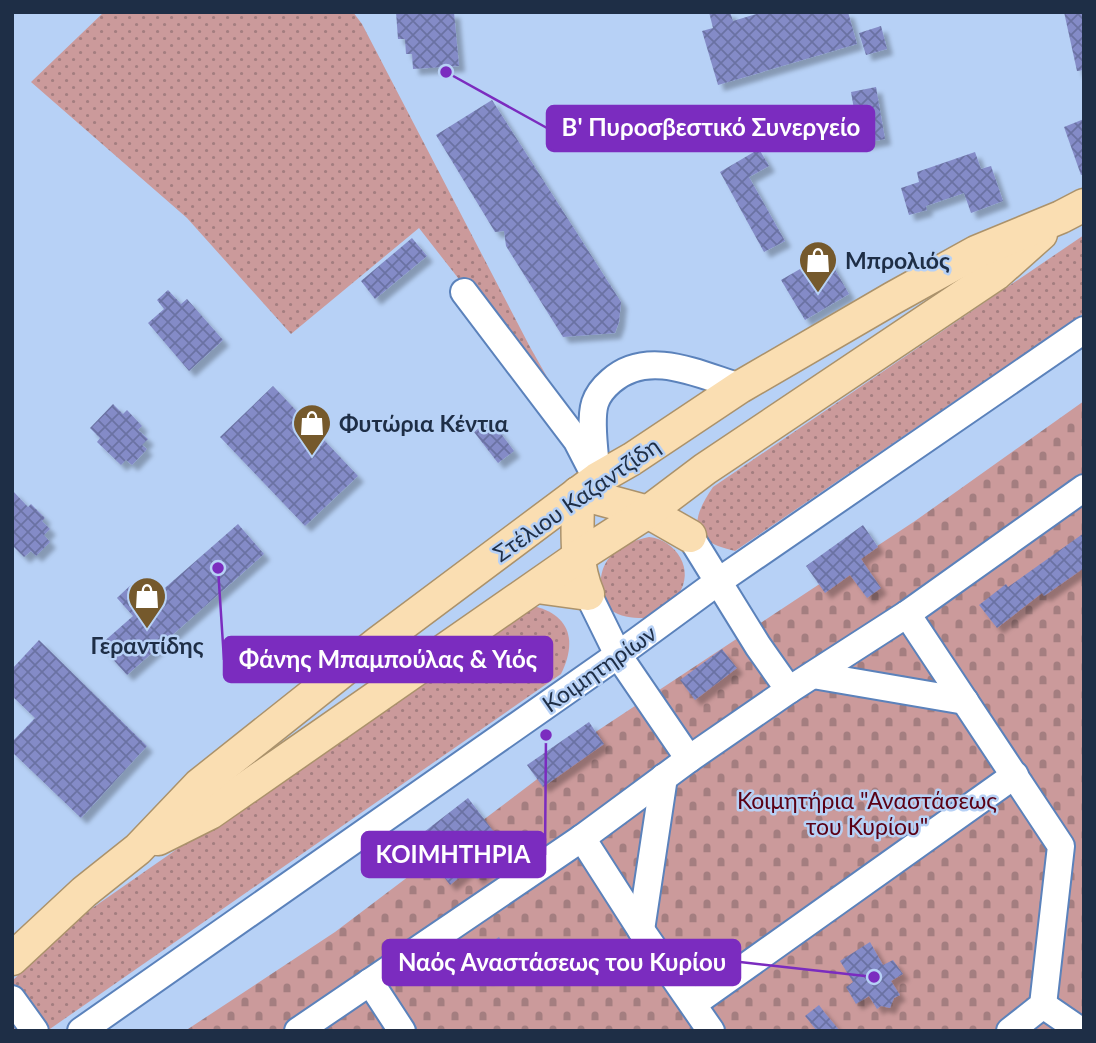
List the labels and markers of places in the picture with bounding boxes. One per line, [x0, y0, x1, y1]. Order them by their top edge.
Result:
callout: Β' Πυροσβεστικό Συνεργείο [547, 106, 874, 151]
shop icon: Μπρολιός [797, 239, 839, 294]
place label: Μπρολιός [845, 246, 950, 274]
shop icon: Φυτώρια Κέντια [291, 402, 333, 457]
place label: Φυτώρια Κέντια [339, 409, 509, 437]
shop icon: Γεραντίδης [126, 575, 168, 630]
place label: Γεραντίδης [90, 631, 204, 659]
callout: Φάνης Μπαμπούλας & Υιός [224, 637, 552, 682]
callout: ΚΟΙΜΗΤΗΡΙΑ [362, 832, 545, 877]
callout: Ναός Αναστάσεως του Κυρίου [383, 940, 740, 985]

